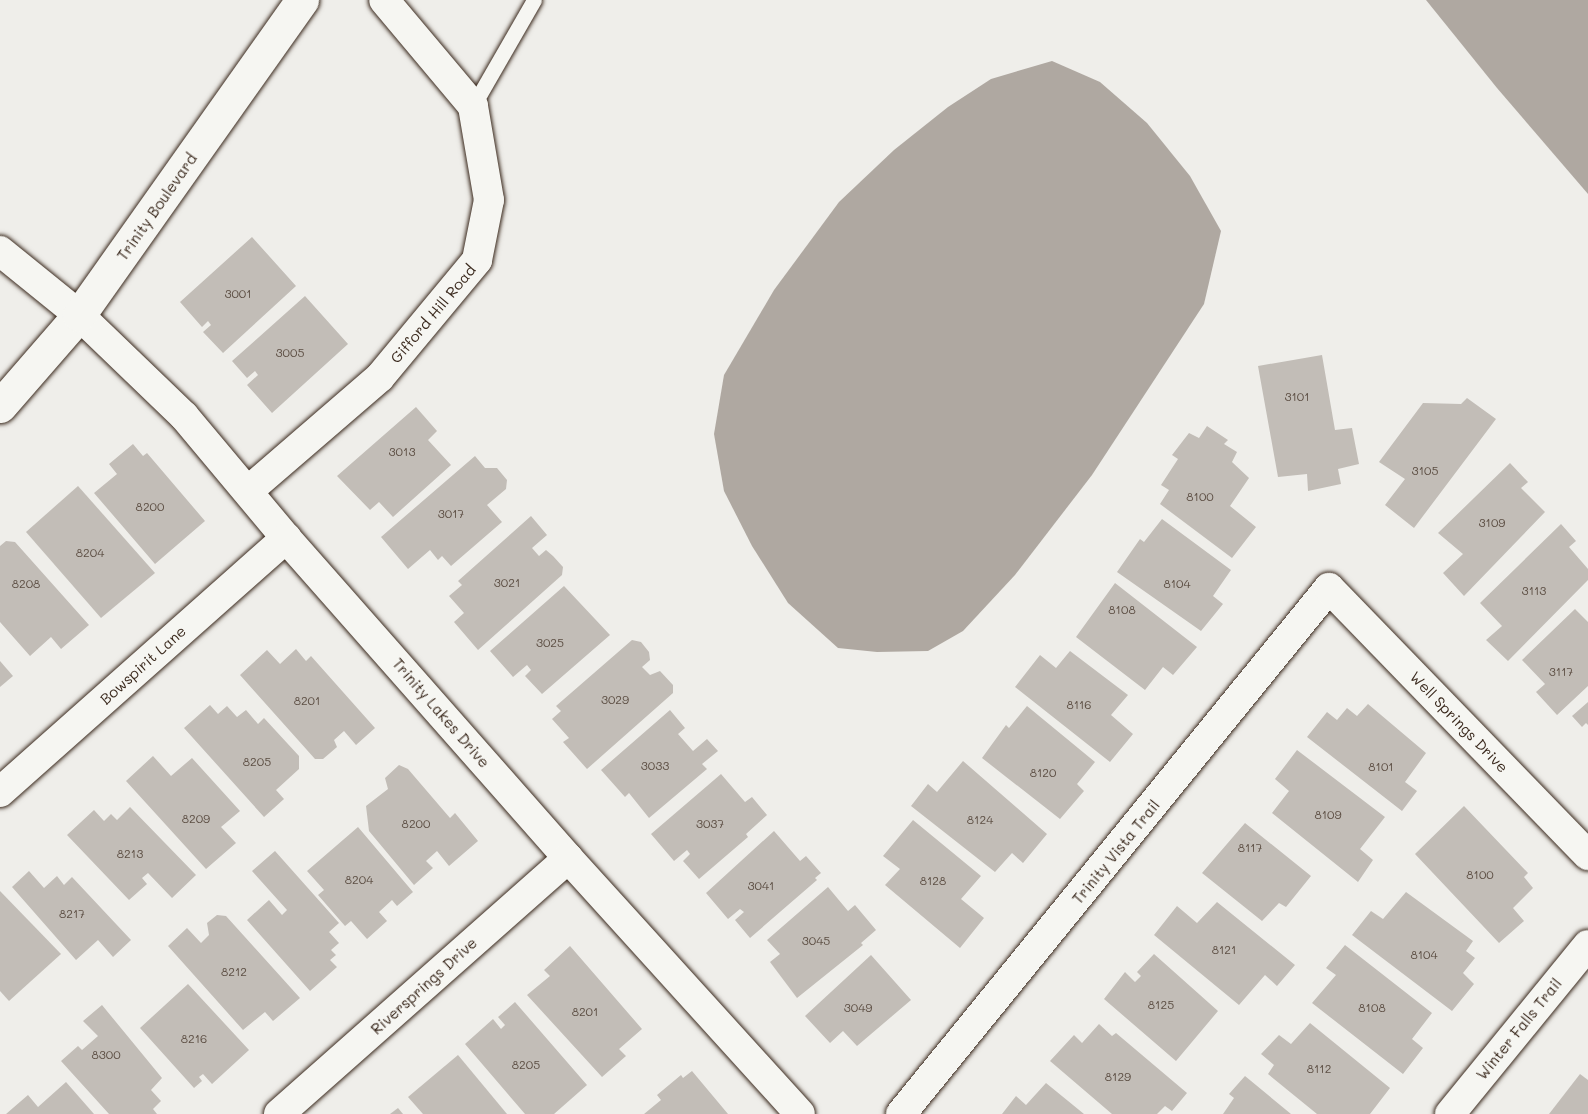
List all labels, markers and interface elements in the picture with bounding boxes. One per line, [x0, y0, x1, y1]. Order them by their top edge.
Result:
street label: Trinity Boulevard [113, 150, 201, 264]
street label: Gifford Hill Road [387, 261, 479, 367]
house number: 3001 [224, 287, 252, 301]
house number: 3005 [276, 346, 304, 360]
house number: 3101 [1284, 390, 1310, 404]
house number: 3013 [389, 445, 415, 459]
house number: 3105 [1412, 464, 1438, 478]
house number: 8100 [1186, 490, 1214, 504]
house number: 8200 [136, 500, 164, 514]
house number: 3017 [438, 507, 464, 521]
house number: 3109 [1479, 516, 1505, 530]
house number: 8204 [76, 546, 104, 560]
house number: 3021 [494, 576, 520, 590]
house number: 8208 [12, 577, 40, 591]
house number: 8104 [1163, 577, 1191, 591]
house number: 3113 [1522, 584, 1546, 598]
house number: 8108 [1108, 603, 1136, 617]
street label: Bowspirit Lane [96, 622, 190, 708]
house number: 3025 [536, 636, 564, 650]
street label: Trinity Lakes Drive [389, 655, 493, 771]
house number: 3117 [1549, 665, 1573, 679]
street label: Well Springs Drive [1406, 668, 1512, 776]
house number: 3029 [601, 693, 629, 707]
house number: 8201 [294, 694, 320, 708]
house number: 8116 [1066, 698, 1092, 712]
house number: 8205 [243, 755, 271, 769]
house number: 3033 [641, 759, 669, 773]
house number: 8101 [1368, 760, 1394, 774]
house number: 8120 [1030, 766, 1056, 780]
street label: Trinity Vista Trail [1069, 796, 1163, 908]
house number: 8109 [1314, 808, 1342, 822]
house number: 8209 [182, 812, 210, 826]
house number: 8124 [967, 813, 993, 827]
house number: 8200 [402, 817, 430, 831]
house number: 3037 [696, 817, 724, 831]
house number: 8117 [1238, 841, 1262, 855]
house number: 8213 [117, 847, 143, 861]
house number: 8100 [1466, 868, 1494, 882]
house number: 8204 [345, 873, 373, 887]
house number: 8128 [920, 874, 946, 888]
house number: 3041 [748, 879, 774, 893]
house number: 8217 [59, 907, 85, 921]
street label: Riversprings Drive [367, 934, 481, 1038]
house number: 3045 [802, 934, 830, 948]
house number: 8121 [1212, 943, 1236, 957]
house number: 8104 [1410, 948, 1438, 962]
house number: 8212 [221, 965, 247, 979]
street label: Winter Falls Trail [1473, 975, 1565, 1083]
house number: 8125 [1148, 998, 1174, 1012]
house number: 3049 [844, 1001, 872, 1015]
house number: 8108 [1358, 1001, 1386, 1015]
house number: 8201 [572, 1005, 598, 1019]
house number: 8216 [181, 1032, 207, 1046]
house number: 8300 [91, 1048, 121, 1062]
house number: 8205 [512, 1058, 540, 1072]
house number: 8112 [1307, 1062, 1331, 1076]
house number: 8129 [1105, 1070, 1131, 1084]

